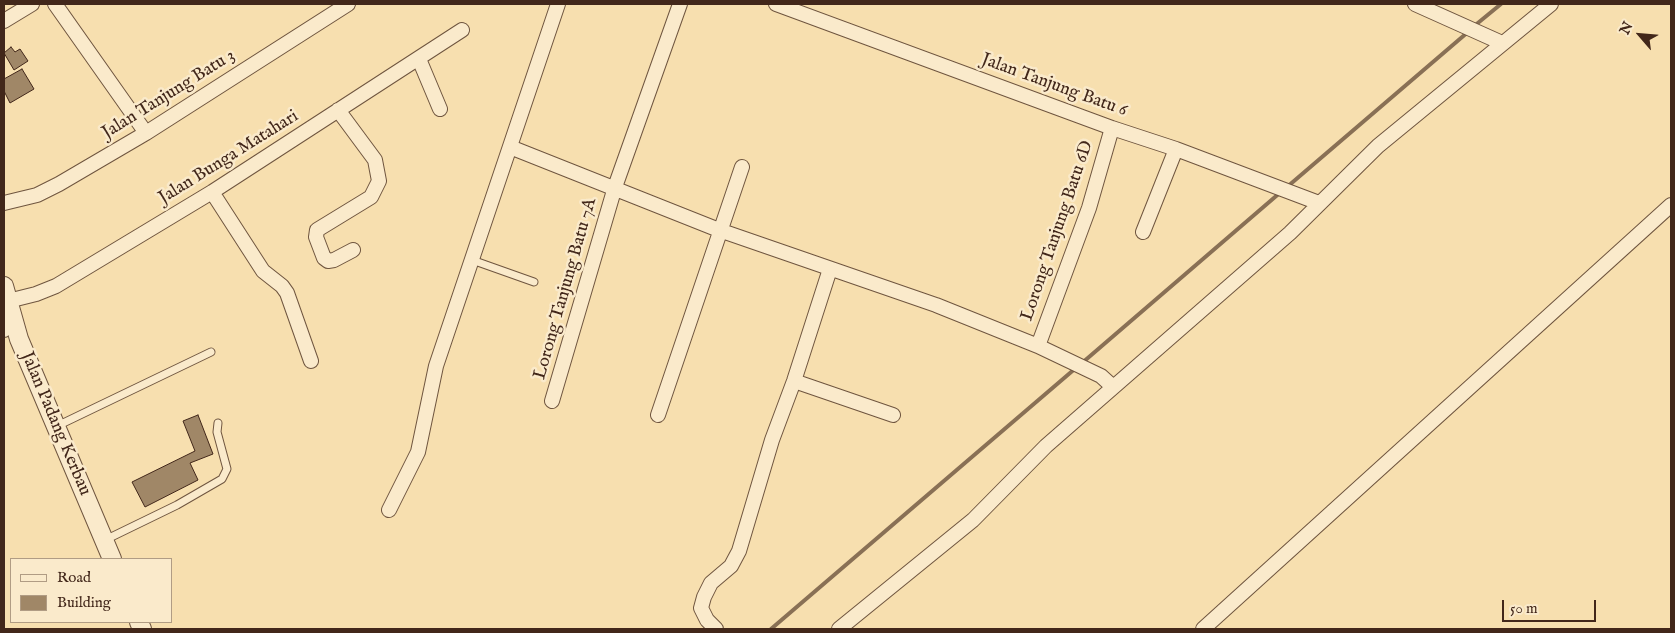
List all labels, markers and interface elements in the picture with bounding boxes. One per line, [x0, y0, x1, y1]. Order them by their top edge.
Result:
north arrow [1615, 10, 1665, 60]
text: N [1616, 19, 1637, 38]
street label: Jalan Tanjung Batu 3 [99, 45, 239, 145]
street label: Jalan Tanjung Batu 6 [978, 50, 1130, 122]
street label: Jalan Bunga Matahari [155, 106, 303, 210]
street label: Lorong Tanjung Batu 6D [1017, 138, 1099, 324]
street label: Lorong Tanjung Batu 7A [530, 196, 602, 382]
street label: Jalan Padang Kerbau [15, 349, 95, 499]
legend [10, 558, 172, 623]
text: Road [57, 568, 91, 587]
scale bar [1505, 590, 1599, 622]
text: Building [57, 593, 111, 612]
text: 50 m [1510, 599, 1538, 618]

